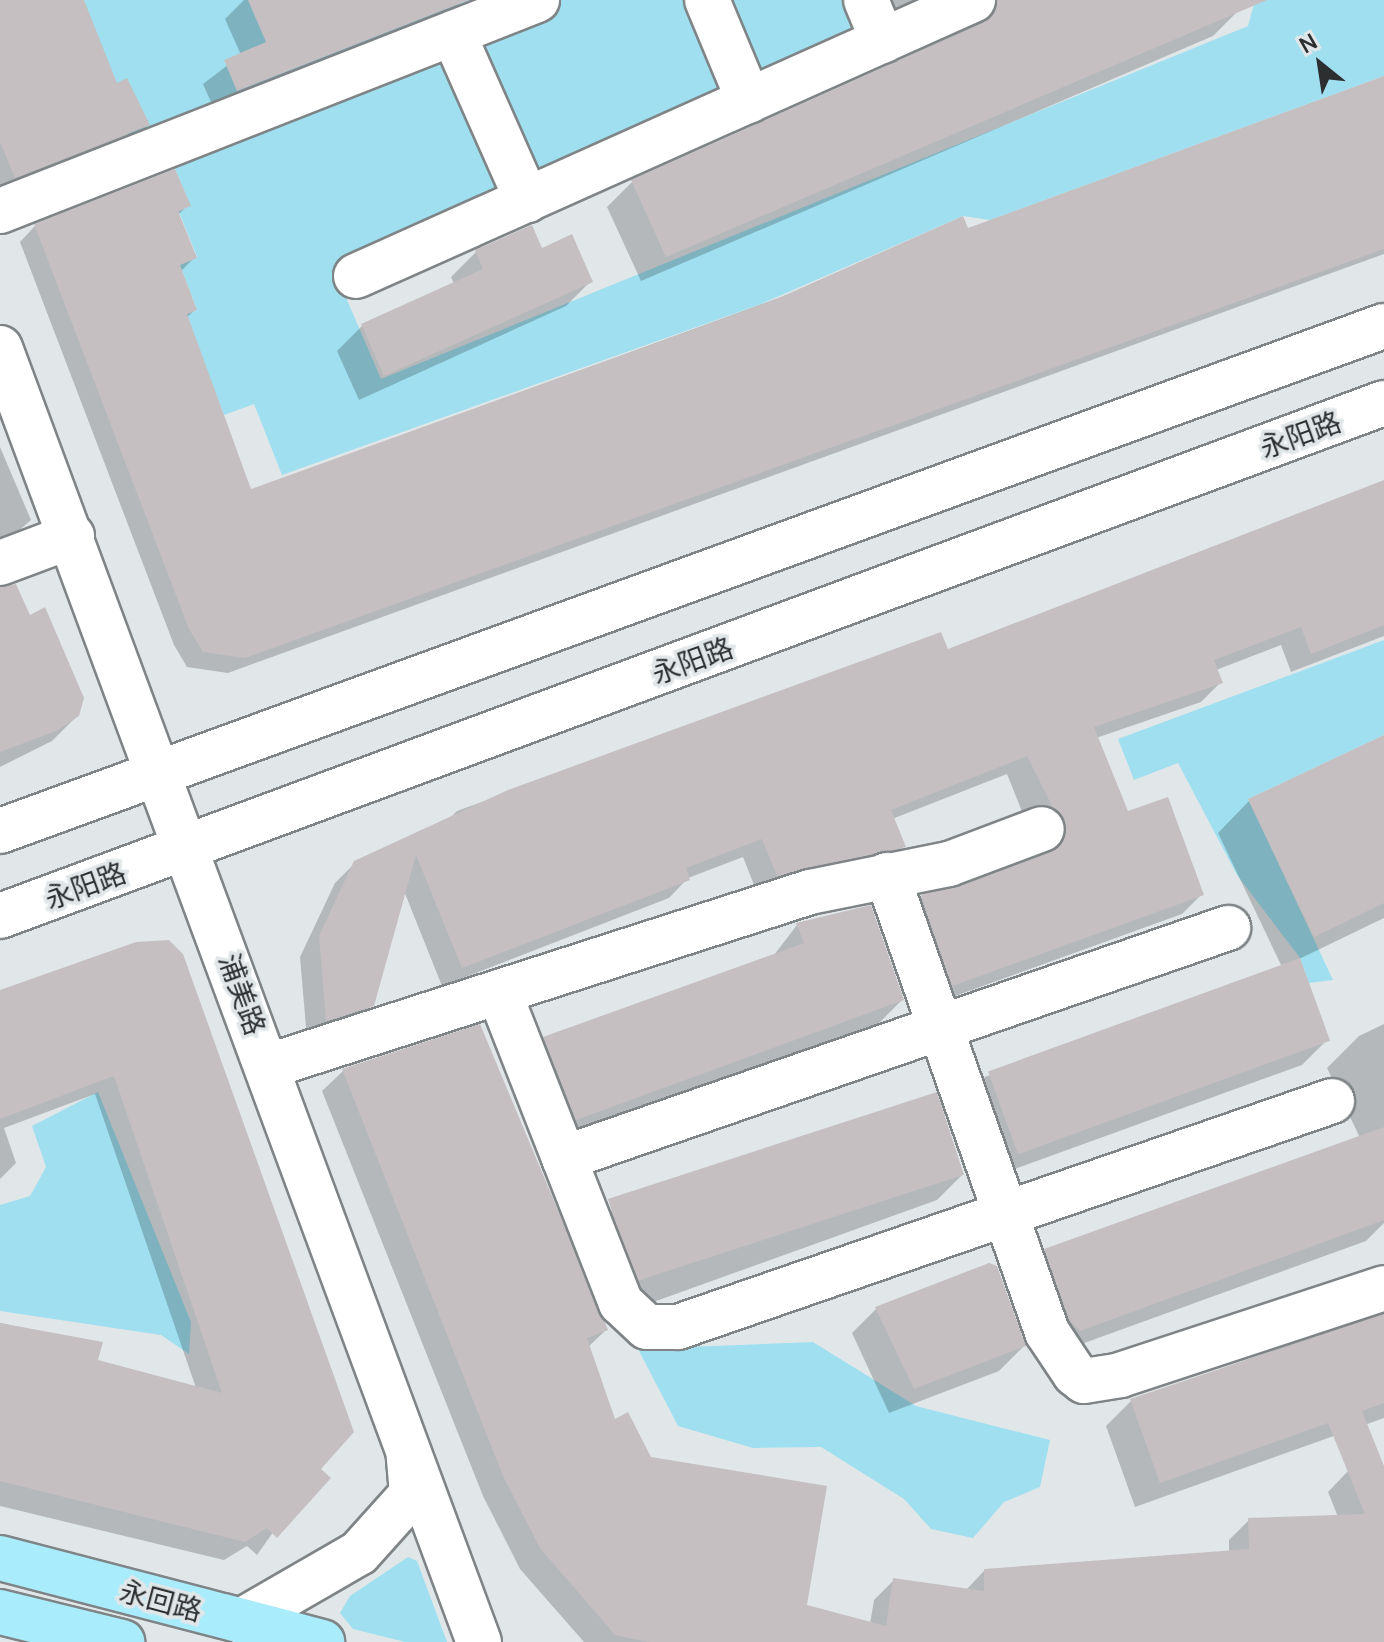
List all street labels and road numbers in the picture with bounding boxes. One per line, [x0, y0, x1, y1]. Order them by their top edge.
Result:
street label: 永阳路 [1255, 404, 1345, 464]
street label: 永阳路 [647, 630, 737, 690]
street label: 永阳路 [40, 855, 130, 915]
street label: 浦美路 [213, 949, 273, 1039]
street label: 永回路 [116, 1573, 206, 1627]

